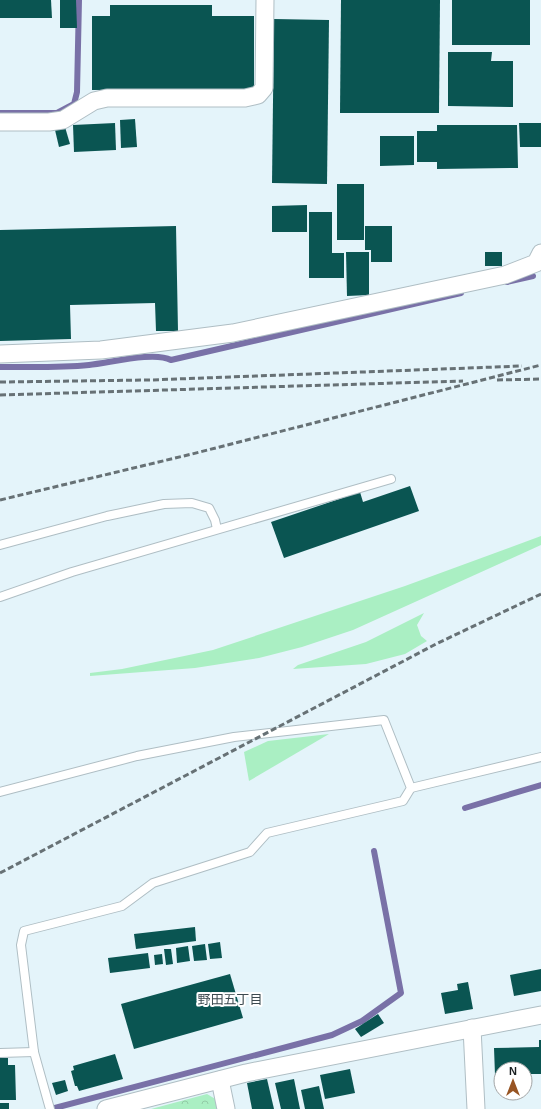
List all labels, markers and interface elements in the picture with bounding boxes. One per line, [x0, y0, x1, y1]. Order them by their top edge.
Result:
district label: 野田五丁目 [197, 992, 263, 1007]
north arrow [493, 1061, 533, 1101]
text: N [509, 1065, 517, 1077]

